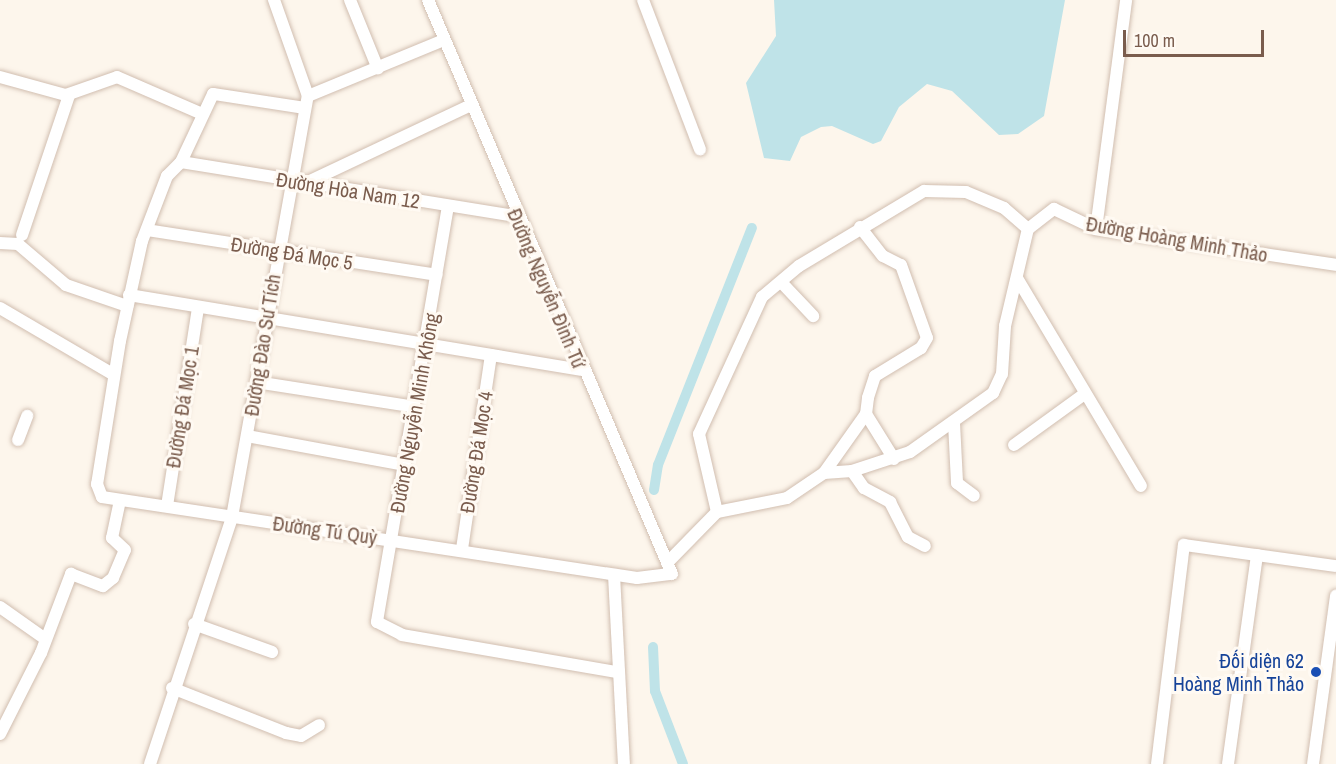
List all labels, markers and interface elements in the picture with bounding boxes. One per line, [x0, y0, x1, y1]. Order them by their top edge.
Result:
scale bar [1126, 18, 1267, 56]
text: 100 m [1134, 28, 1175, 53]
street label: Đường Hòa Nam 12 [275, 167, 421, 213]
street label: Đường Nguyễn Đình Tứ [503, 205, 591, 371]
street label: Đường Hoàng Minh Thảo [1084, 211, 1270, 267]
street label: Đường Đá Mọc 5 [229, 232, 355, 274]
street label: Đường Đào Sư Tích [239, 272, 285, 418]
street label: Đường Nguyễn Minh Không [385, 311, 443, 515]
street label: Đường Đá Mọc 1 [161, 344, 203, 470]
street label: Đường Đá Mọc 4 [455, 389, 497, 515]
street label: Đường Tú Quỳ [271, 511, 379, 549]
place label: Đối diện 62 Hoàng Minh Thảo [1173, 648, 1304, 695]
marker: Đối diện 62 Hoàng Minh Thảo [1309, 665, 1323, 679]

